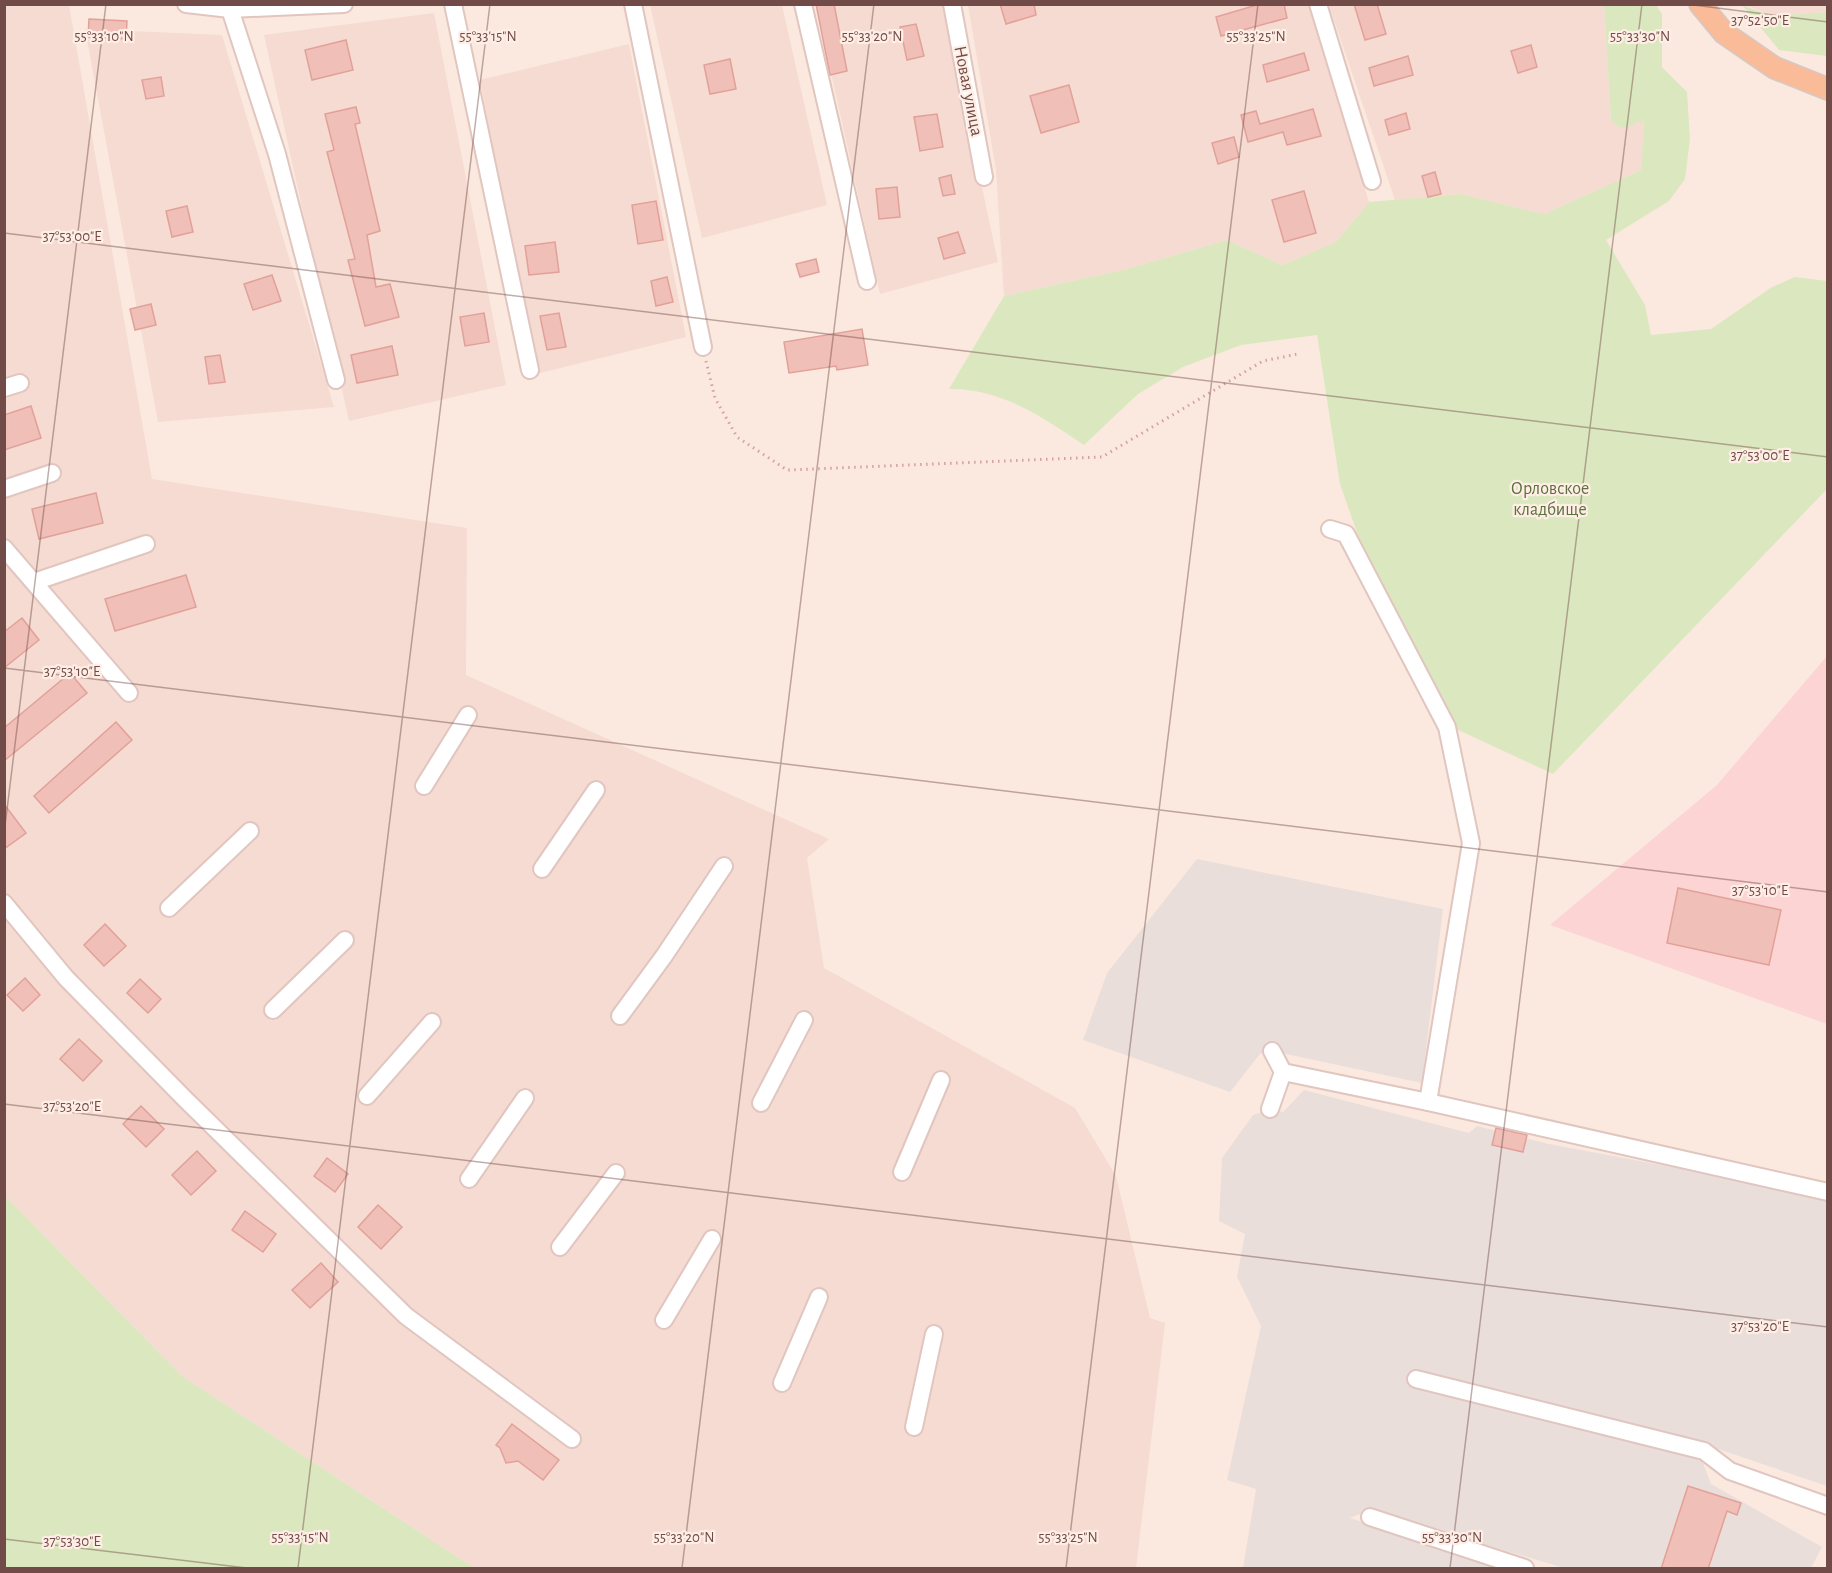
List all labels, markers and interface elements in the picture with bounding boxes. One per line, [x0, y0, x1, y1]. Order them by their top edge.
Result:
text: 37°52'50"E [1731, 13, 1789, 28]
text: 55°33'10"N [74, 29, 134, 44]
text: 55°33'15"N [459, 29, 517, 44]
text: 55°33'20"N [842, 29, 902, 44]
text: 55°33'25"N [1226, 29, 1286, 44]
text: 55°33'30"N [1610, 29, 1670, 44]
street label: Новая улица [950, 44, 986, 138]
text: 37°53'00"E [42, 229, 102, 244]
text: 37°53'00"E [1730, 448, 1790, 463]
park label: Орловское кладбище [1511, 480, 1589, 519]
text: 37°53'10"E [44, 664, 100, 679]
text: 37°53'10"E [1732, 883, 1788, 898]
text: 37°53'20"E [43, 1099, 101, 1114]
text: 37°53'20"E [1731, 1319, 1789, 1334]
text: 55°33'15"N [271, 1530, 329, 1545]
text: 55°33'20"N [654, 1530, 714, 1545]
text: 55°33'25"N [1038, 1530, 1098, 1545]
text: 55°33'30"N [1422, 1530, 1482, 1545]
text: 37°53'30"E [43, 1534, 101, 1549]

